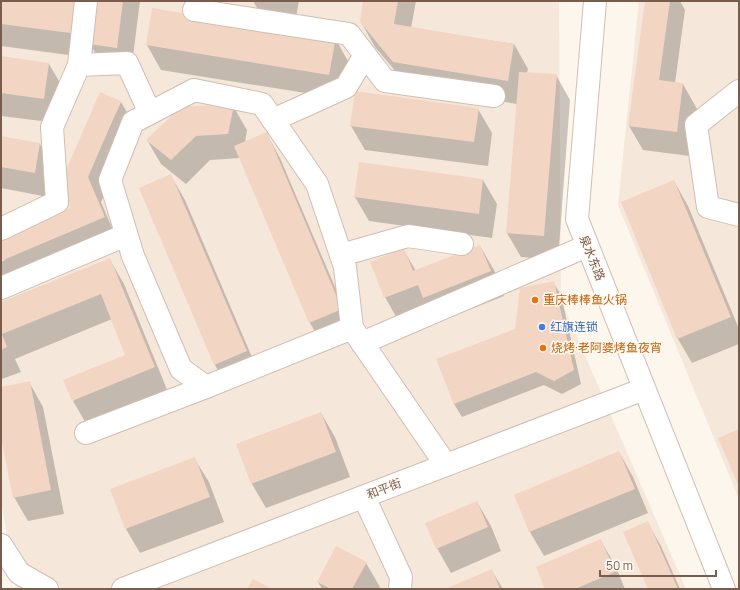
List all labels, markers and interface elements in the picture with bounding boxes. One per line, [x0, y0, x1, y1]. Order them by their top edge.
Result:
street label: 泉水东路 [576, 232, 609, 283]
place label: 重庆棒棒鱼火锅 [543, 291, 627, 308]
marker: 重庆棒棒鱼火锅 [530, 295, 540, 305]
place label: 红旗连锁 [550, 318, 598, 335]
marker: 红旗连锁 [537, 322, 547, 332]
place label: 烧烤·老阿婆烤鱼夜宵 [551, 339, 662, 356]
marker: 烧烤·老阿婆烤鱼夜宵 [538, 343, 548, 353]
street label: 和平街 [364, 474, 404, 503]
scale bar [600, 552, 716, 578]
text: 50 m [606, 557, 633, 574]

